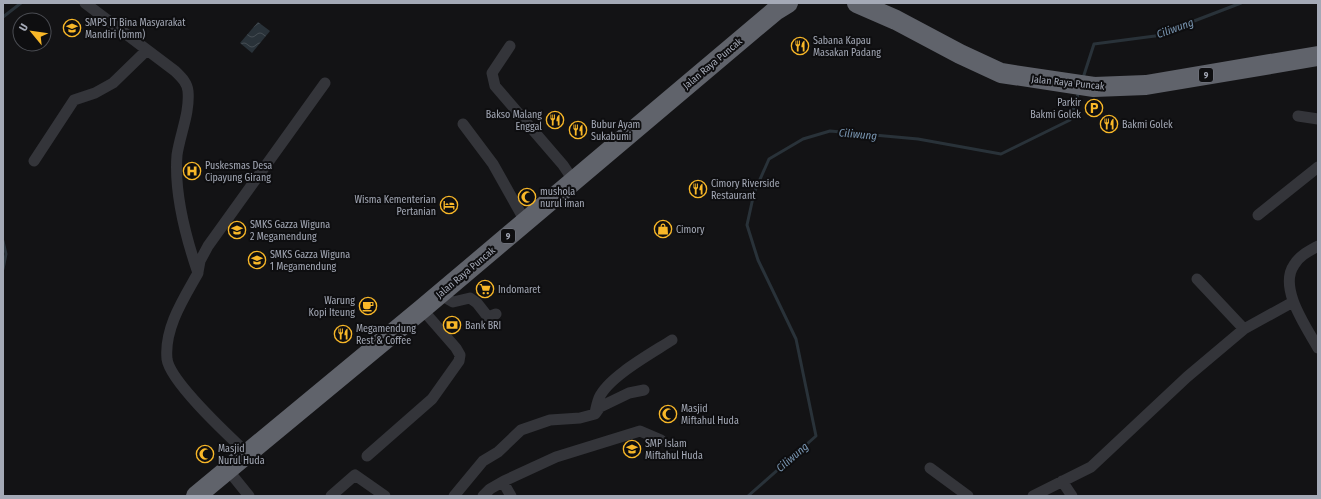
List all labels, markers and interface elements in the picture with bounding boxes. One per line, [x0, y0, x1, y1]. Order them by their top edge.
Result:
north arrow [12, 12, 52, 52]
water label: Ciliwung [1155, 16, 1196, 41]
place label: SMPS IT Bina Masyarakat Mandiri (bmm) [85, 17, 186, 41]
school or university icon: SMPS IT Bina Masyarakat Mandiri (bmm) [62, 18, 82, 38]
text: U [16, 21, 31, 33]
street label: Jalan Raya Puncak [681, 35, 745, 92]
place label: Sabana Kapau Masakan Padang [813, 35, 881, 59]
restaurant icon: Sabana Kapau Masakan Padang [790, 36, 810, 56]
road number: 9 [1199, 68, 1213, 82]
street label: Jalan Raya Puncak [1031, 73, 1105, 93]
place label: Parkir Bakmi Golek [1030, 97, 1081, 121]
parking icon: Parkir Bakmi Golek [1084, 98, 1104, 118]
place label: Bakso Malang Enggal [486, 109, 542, 133]
restaurant icon: Bakso Malang Enggal [545, 110, 565, 130]
restaurant icon: Bakmi Golek [1099, 114, 1119, 134]
place label: Bubur Ayam Sukabumi [591, 119, 640, 143]
place label: Bakmi Golek [1122, 119, 1173, 131]
restaurant icon: Bubur Ayam Sukabumi [568, 120, 588, 140]
water label: Ciliwung [838, 126, 878, 143]
place label: Puskesmas Desa Cipayung Girang [205, 160, 272, 184]
hospital icon: Puskesmas Desa Cipayung Girang [182, 161, 202, 181]
place label: Cimory Riverside Restaurant [711, 178, 780, 202]
restaurant icon: Cimory Riverside Restaurant [688, 179, 708, 199]
place label: mushola nurul iman [540, 186, 585, 210]
mosque icon: mushola nurul iman [517, 187, 537, 207]
place label: Wisma Kementerian Pertanian [355, 194, 436, 218]
hotel icon: Wisma Kementerian Pertanian [439, 195, 459, 215]
place label: SMKS Gazza Wiguna 2 Megamendung [250, 219, 330, 243]
shop icon: Cimory [653, 219, 673, 239]
school or university icon: SMKS Gazza Wiguna 2 Megamendung [227, 220, 247, 240]
place label: Cimory [676, 224, 705, 236]
road number: 9 [501, 229, 515, 243]
street label: Jalan Raya Puncak [434, 244, 498, 301]
place label: SMKS Gazza Wiguna 1 Megamendung [270, 249, 350, 273]
school or university icon: SMKS Gazza Wiguna 1 Megamendung [247, 250, 267, 270]
supermarket icon: Indomaret [475, 279, 495, 299]
place label: Indomaret [498, 284, 541, 296]
place label: Warung Kopi Iteung [309, 295, 355, 319]
cafe icon: Warung Kopi Iteung [358, 296, 378, 316]
bank icon: Bank BRI [442, 315, 462, 335]
place label: Bank BRI [465, 320, 501, 332]
place label: Megamendung Rest & Coffee [356, 323, 416, 347]
restaurant icon: Megamendung Rest & Coffee [333, 324, 353, 344]
place label: Masjid Miftahul Huda [681, 403, 739, 427]
mosque icon: Masjid Miftahul Huda [658, 404, 678, 424]
place label: SMP Islam Miftahul Huda [645, 438, 703, 462]
school or university icon: SMP Islam Miftahul Huda [622, 439, 642, 459]
water label: Ciliwung [774, 440, 811, 475]
place label: Masjid Nurul Huda [218, 443, 265, 467]
mosque icon: Masjid Nurul Huda [195, 444, 215, 464]

